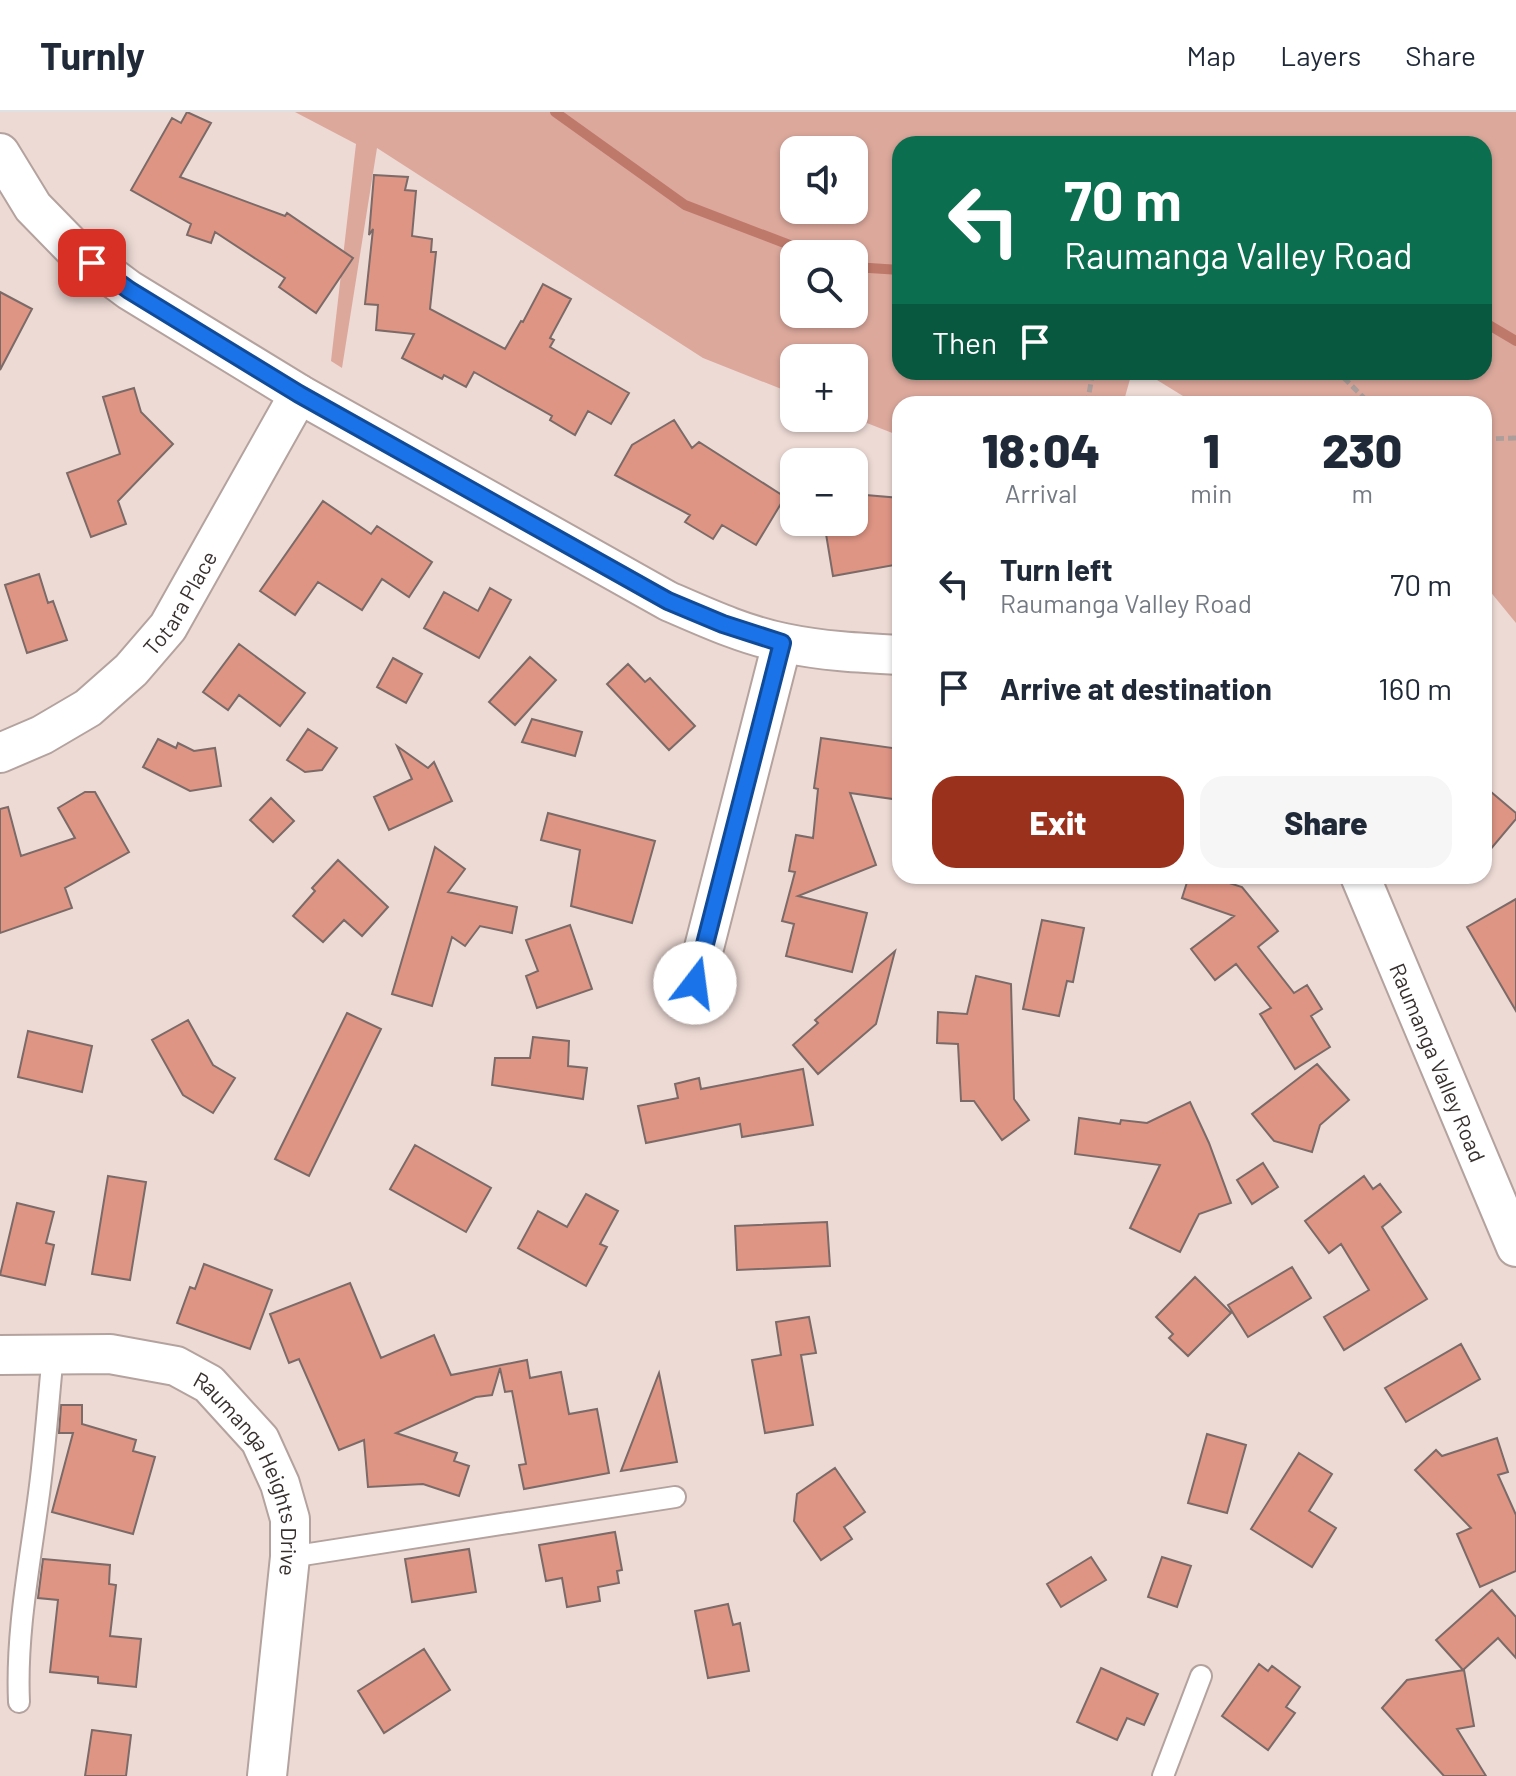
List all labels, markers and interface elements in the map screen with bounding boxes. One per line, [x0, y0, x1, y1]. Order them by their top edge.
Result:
text: Turnly [40, 32, 145, 78]
text: Map [1186, 38, 1236, 72]
text: Layers [1280, 38, 1361, 72]
text: Share [1405, 38, 1476, 72]
map controls [780, 136, 868, 536]
button: sound [780, 136, 868, 224]
text: 70 m [1064, 165, 1182, 232]
icon: left [932, 168, 1036, 272]
pin [58, 229, 126, 297]
text: Raumanga Valley Road [1064, 233, 1413, 276]
button: search [780, 240, 868, 328]
icon: arrive [70, 241, 114, 285]
icon: arrive [1013, 320, 1057, 364]
text: Then [932, 324, 997, 360]
button: + [780, 344, 868, 432]
text: 18:04 [982, 420, 1100, 478]
text: 1 [1203, 420, 1220, 478]
text: 230 [1322, 420, 1402, 478]
button: − [780, 448, 868, 536]
text: Arrival [1005, 477, 1077, 508]
text: min [1190, 477, 1232, 508]
text: m [1351, 477, 1373, 508]
street label: Totara Place [137, 546, 221, 660]
text: Turn left [1000, 551, 1113, 587]
icon: left [932, 562, 976, 606]
text: 70 m [1390, 566, 1452, 602]
text: Raumanga Valley Road [1000, 587, 1252, 618]
icon: arrive [932, 666, 976, 710]
text: Arrive at destination [1000, 670, 1272, 706]
text: 160 m [1378, 670, 1452, 706]
button: Exit [932, 776, 1184, 868]
button: Share [1200, 776, 1452, 868]
position arrow [653, 941, 737, 1025]
street label: Raumanga Valley Road [1385, 959, 1492, 1166]
street label: Raumanga Heights Drive [190, 1365, 304, 1577]

